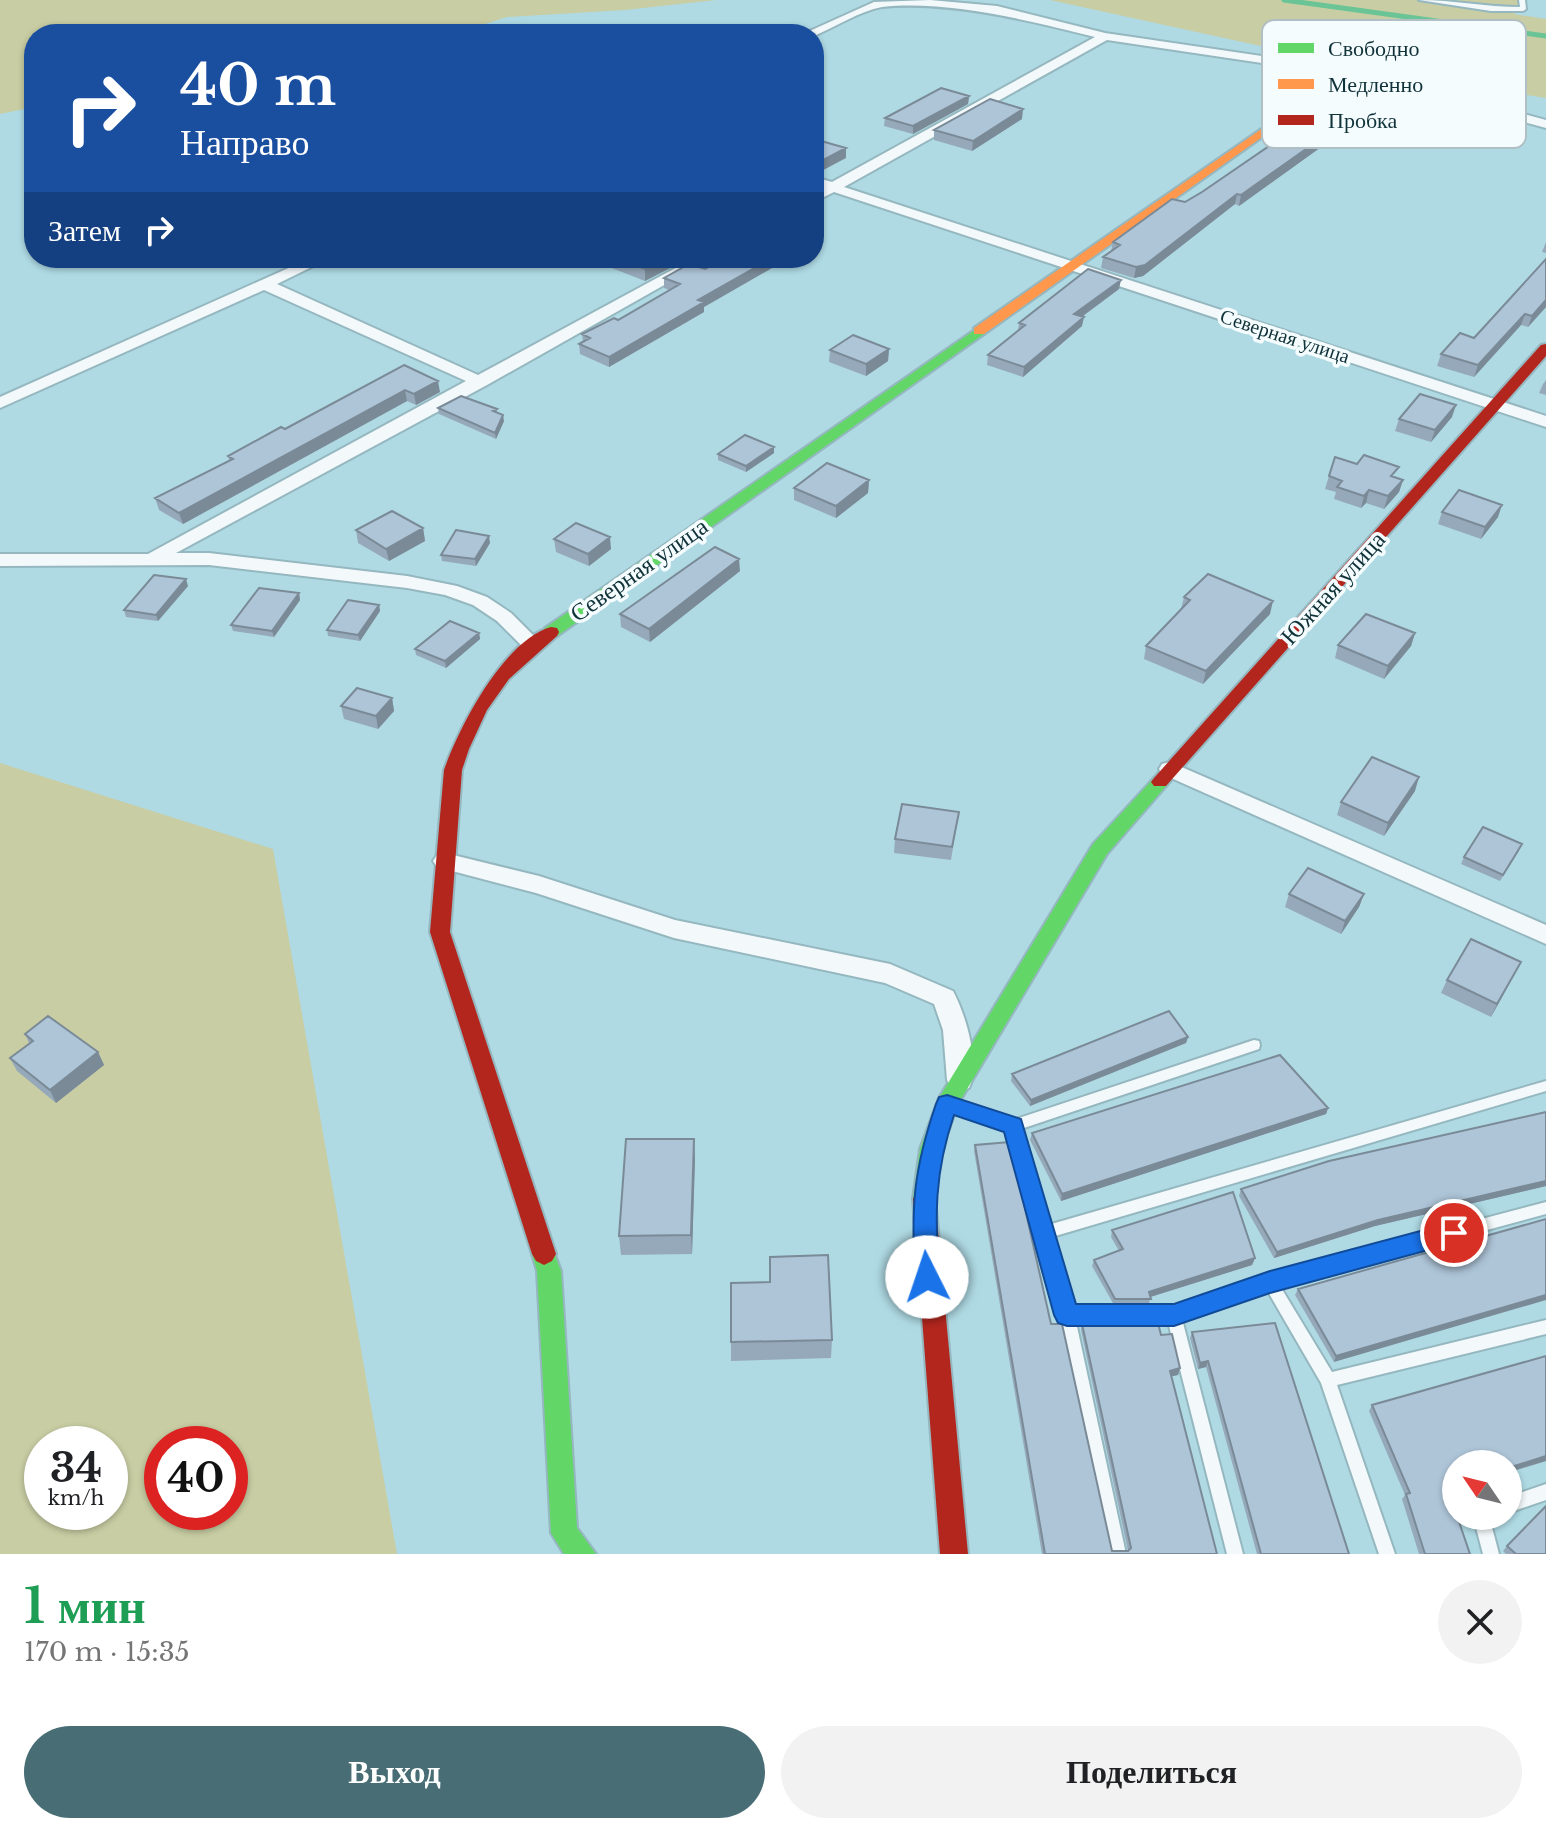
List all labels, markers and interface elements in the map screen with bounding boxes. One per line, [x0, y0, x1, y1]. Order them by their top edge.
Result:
legend [1262, 20, 1526, 148]
text: Свободно [1328, 35, 1419, 62]
text: 40 m [180, 51, 336, 120]
icon: right [48, 56, 152, 160]
text: Медленно [1328, 71, 1423, 98]
text: Пробка [1328, 107, 1397, 134]
text: Направо [180, 120, 310, 165]
icon: right [137, 208, 181, 252]
text: Затем [48, 212, 121, 249]
street label: Северная улица [1217, 304, 1353, 368]
street label: Северная улица [564, 511, 713, 628]
street label: Южная улица [1274, 525, 1391, 650]
pin [1420, 1199, 1488, 1267]
icon: arrive [1432, 1211, 1476, 1255]
position arrow [885, 1235, 969, 1319]
speed limit sign: 40 [144, 1426, 248, 1530]
text: 34 [50, 1443, 102, 1493]
north arrow [1442, 1450, 1522, 1530]
map controls [1442, 1450, 1522, 1530]
text: km/h [48, 1486, 104, 1510]
text: 1 мин [24, 1576, 146, 1636]
button: close [1438, 1580, 1522, 1664]
text: 170 m · 15:35 [24, 1636, 189, 1668]
button: Выход [24, 1726, 765, 1818]
button: Поделиться [781, 1726, 1522, 1818]

